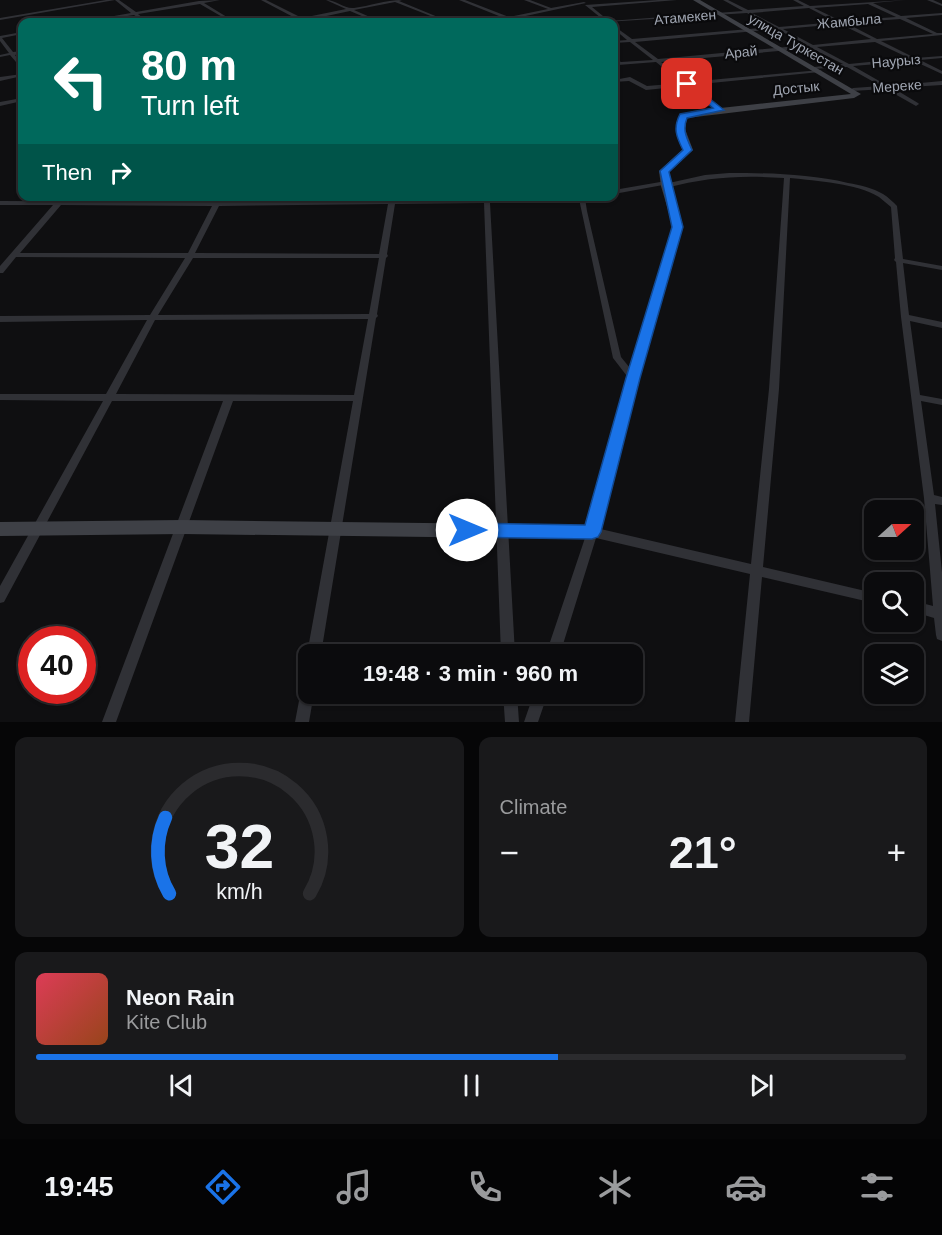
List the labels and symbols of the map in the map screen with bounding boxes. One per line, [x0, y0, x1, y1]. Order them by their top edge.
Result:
street label: Атамекен [653, 6, 717, 28]
street label: улица Туркестан [745, 10, 847, 78]
street label: Жамбыла [816, 10, 882, 32]
street label: Арай [724, 42, 758, 62]
street label: Наурыз [871, 51, 921, 71]
pin [661, 58, 712, 109]
street label: Мереке [872, 76, 922, 96]
street label: Достык [772, 77, 821, 98]
position arrow [435, 498, 499, 562]
north arrow [864, 500, 924, 560]
speed limit sign: 40 [18, 626, 96, 704]

